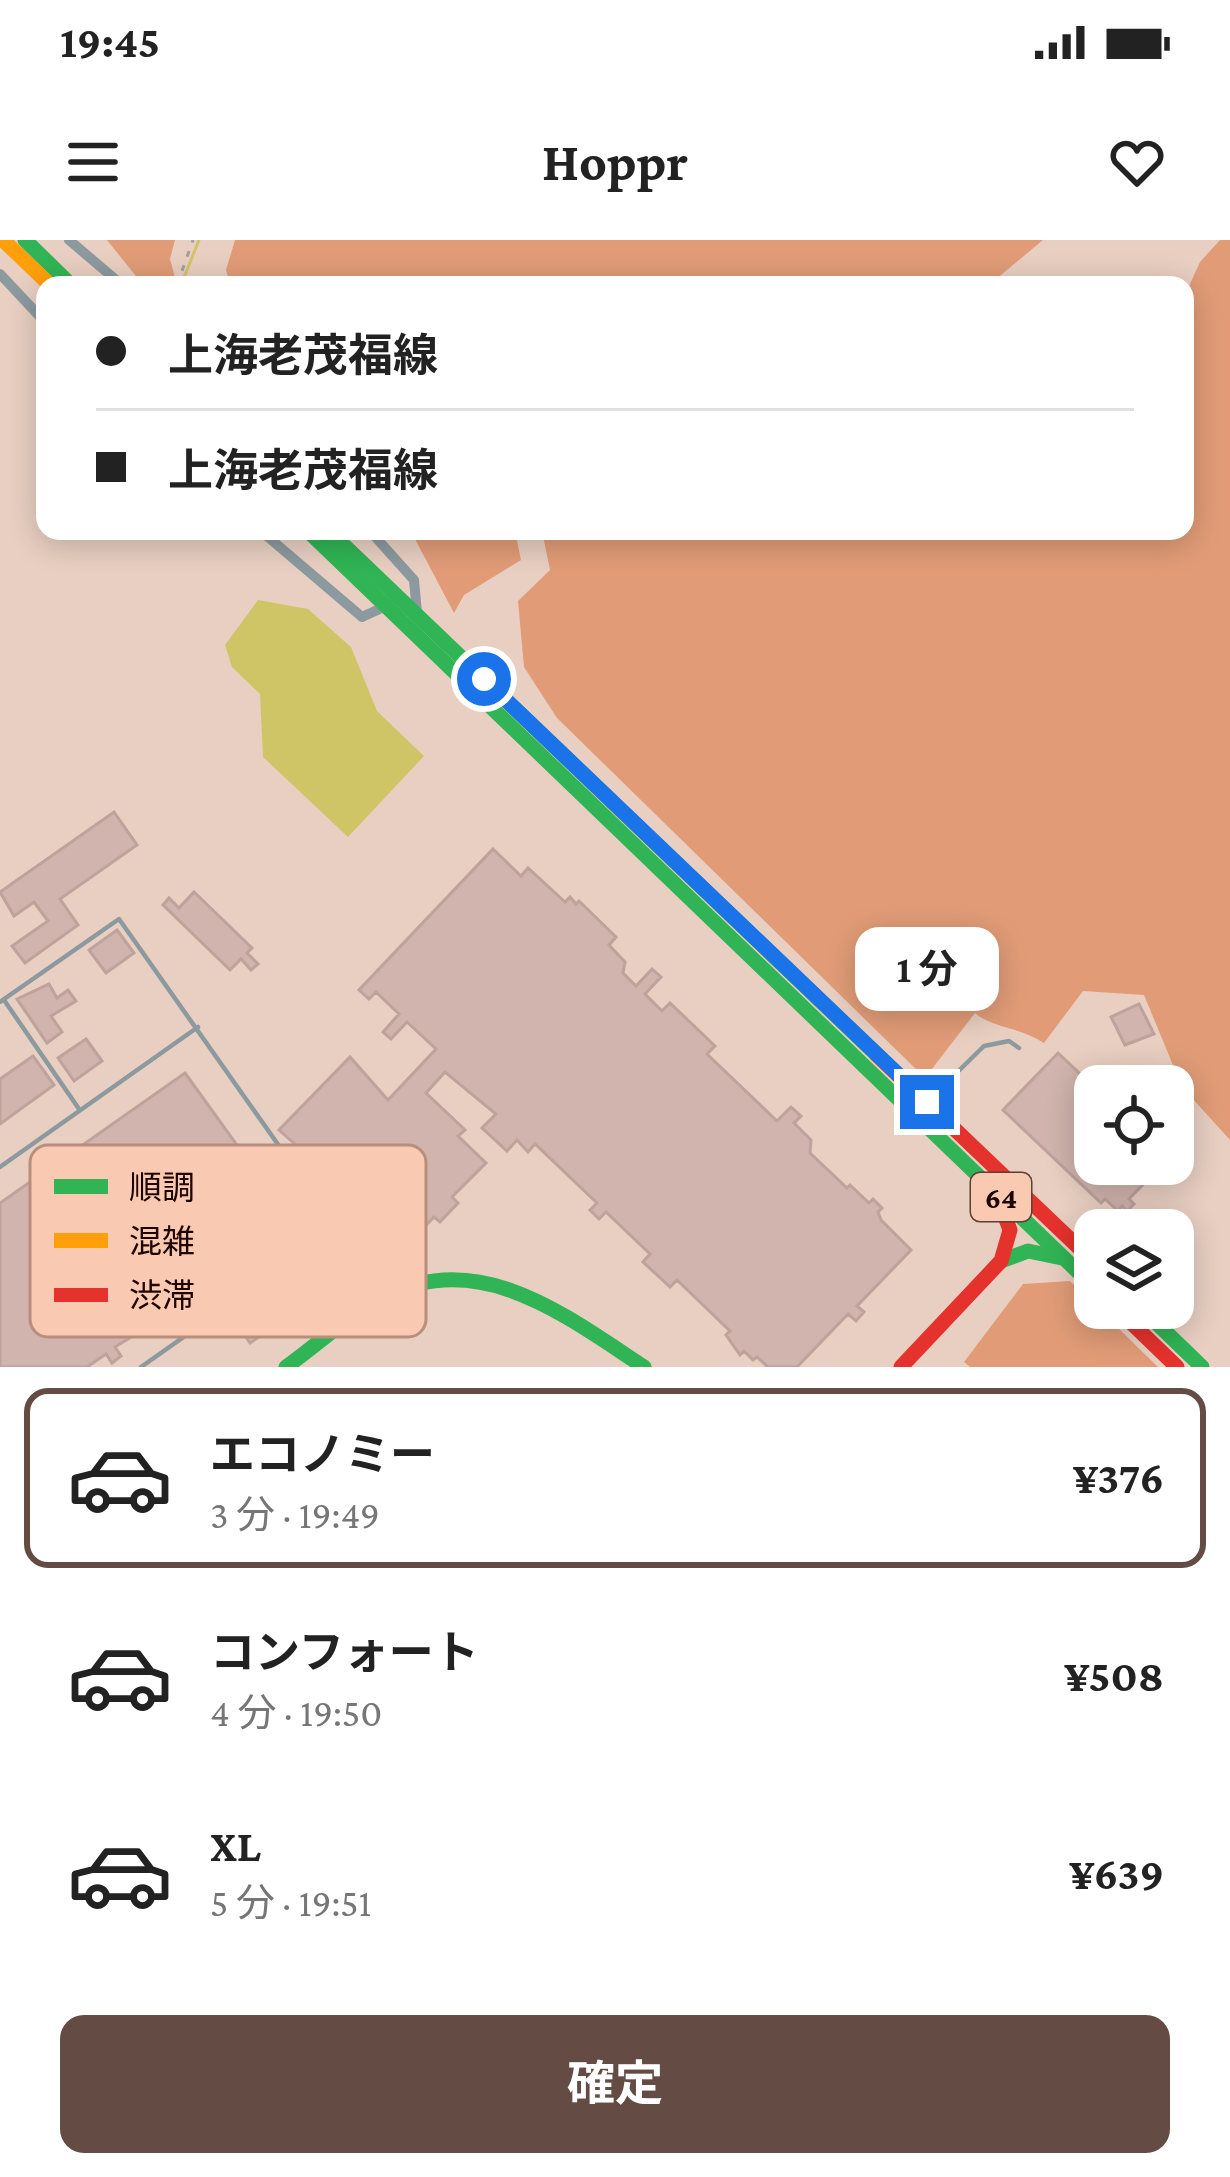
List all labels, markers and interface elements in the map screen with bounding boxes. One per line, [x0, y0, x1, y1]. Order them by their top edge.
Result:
text: 19:45 [60, 17, 160, 67]
icon: menu [60, 129, 126, 195]
icon: heart [1104, 129, 1170, 195]
text: Hoppr [542, 132, 688, 192]
text: 上海老茂福線 [168, 331, 438, 381]
text: 上海老茂福線 [168, 446, 438, 496]
route start [457, 652, 511, 706]
callout: 1 分 [855, 928, 999, 1012]
text: 1 分 [896, 947, 958, 990]
map controls [1074, 1065, 1194, 1329]
button: locate [1074, 1065, 1194, 1185]
route end [900, 1075, 954, 1129]
legend [30, 1145, 426, 1337]
text: 順調 [129, 1169, 195, 1206]
road number: 64 [971, 1173, 1031, 1221]
button: layers [1074, 1209, 1194, 1329]
text: 混雑 [129, 1223, 195, 1260]
text: 渋滞 [129, 1277, 195, 1314]
icon: car [66, 1424, 174, 1532]
text: エコノミー [210, 1430, 435, 1480]
text: ¥376 [1073, 1453, 1164, 1503]
text: 3 分 · 19:49 [210, 1493, 380, 1536]
icon: car [66, 1622, 174, 1730]
text: コンフォート [210, 1628, 479, 1678]
text: ¥508 [1064, 1651, 1164, 1701]
text: 4 分 · 19:50 [210, 1691, 382, 1734]
icon: car [66, 1820, 174, 1928]
text: XL [210, 1821, 261, 1871]
text: ¥639 [1069, 1849, 1164, 1899]
text: 5 分 · 19:51 [210, 1881, 372, 1924]
button: 確定 [60, 2015, 1170, 2153]

